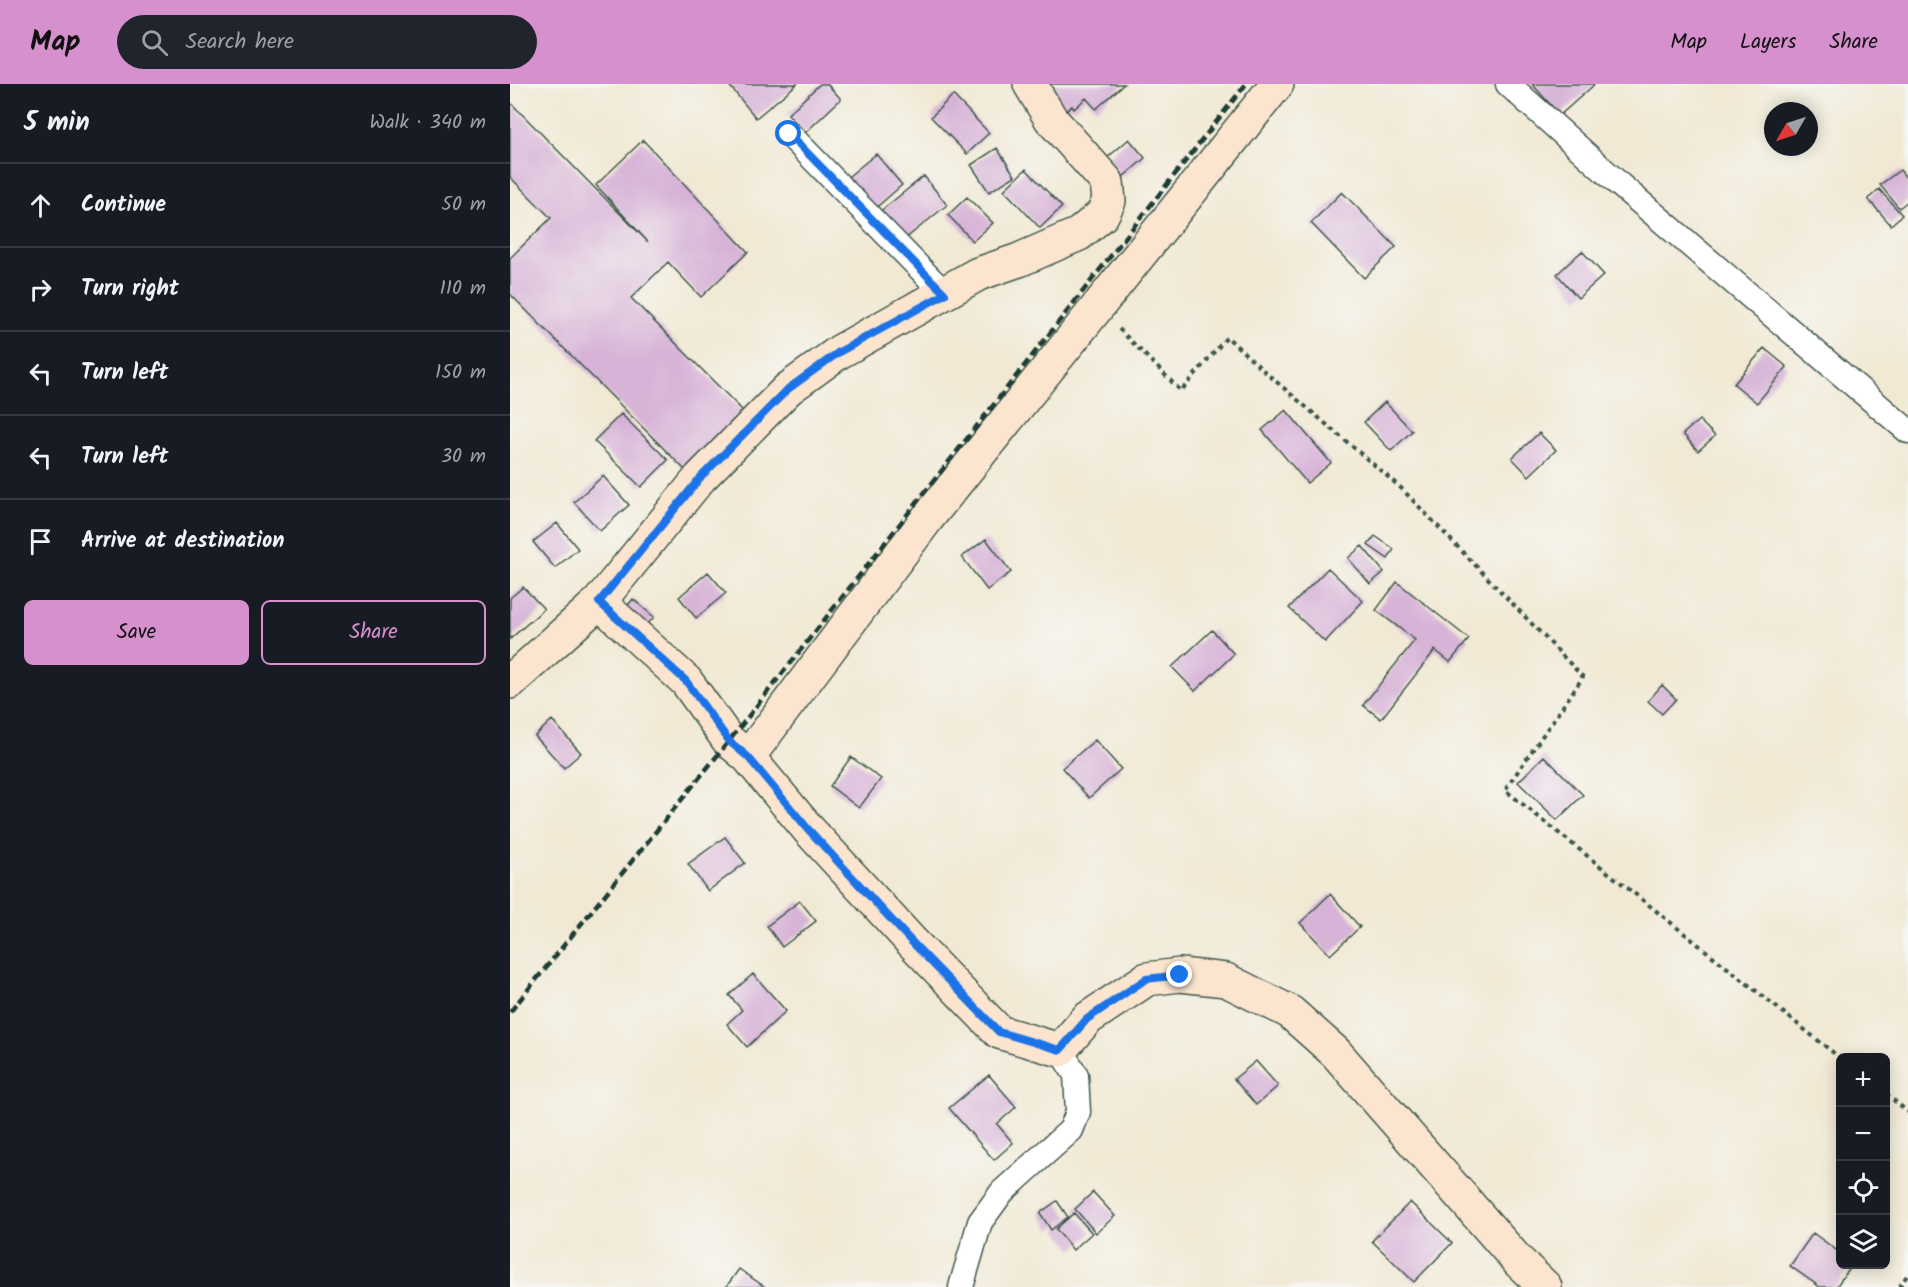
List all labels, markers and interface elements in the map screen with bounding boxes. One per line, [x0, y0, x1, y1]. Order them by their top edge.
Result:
search box [117, 15, 537, 69]
text: Map [30, 20, 81, 65]
text: Search here [186, 25, 294, 60]
icon: search [138, 26, 171, 59]
text: Map [1670, 26, 1707, 59]
text: Layers [1740, 26, 1796, 59]
text: Share [1829, 26, 1878, 59]
text: 5 min [24, 102, 90, 144]
north arrow [1764, 102, 1818, 156]
text: Walk · 340 m [370, 107, 486, 139]
route start [775, 120, 801, 146]
text: Continue [81, 188, 166, 223]
icon: ahead [24, 189, 57, 222]
text: 50 m [441, 189, 486, 221]
text: Turn right [81, 272, 179, 307]
icon: right [24, 273, 57, 306]
text: 110 m [440, 273, 486, 305]
text: Turn left [81, 356, 168, 391]
icon: left [24, 357, 57, 390]
text: 150 m [435, 357, 486, 389]
text: Turn left [81, 440, 168, 475]
icon: left [24, 441, 57, 474]
text: 30 m [441, 441, 486, 473]
text: Arrive at destination [81, 524, 284, 559]
icon: arrive [24, 525, 57, 558]
button: Save [24, 600, 249, 665]
button: Share [261, 600, 486, 665]
route end [1166, 961, 1192, 987]
map controls [1836, 1053, 1890, 1269]
button: + [1836, 1053, 1890, 1107]
button: − [1836, 1107, 1890, 1161]
button: locate [1836, 1161, 1890, 1215]
button: layers [1836, 1215, 1890, 1269]

